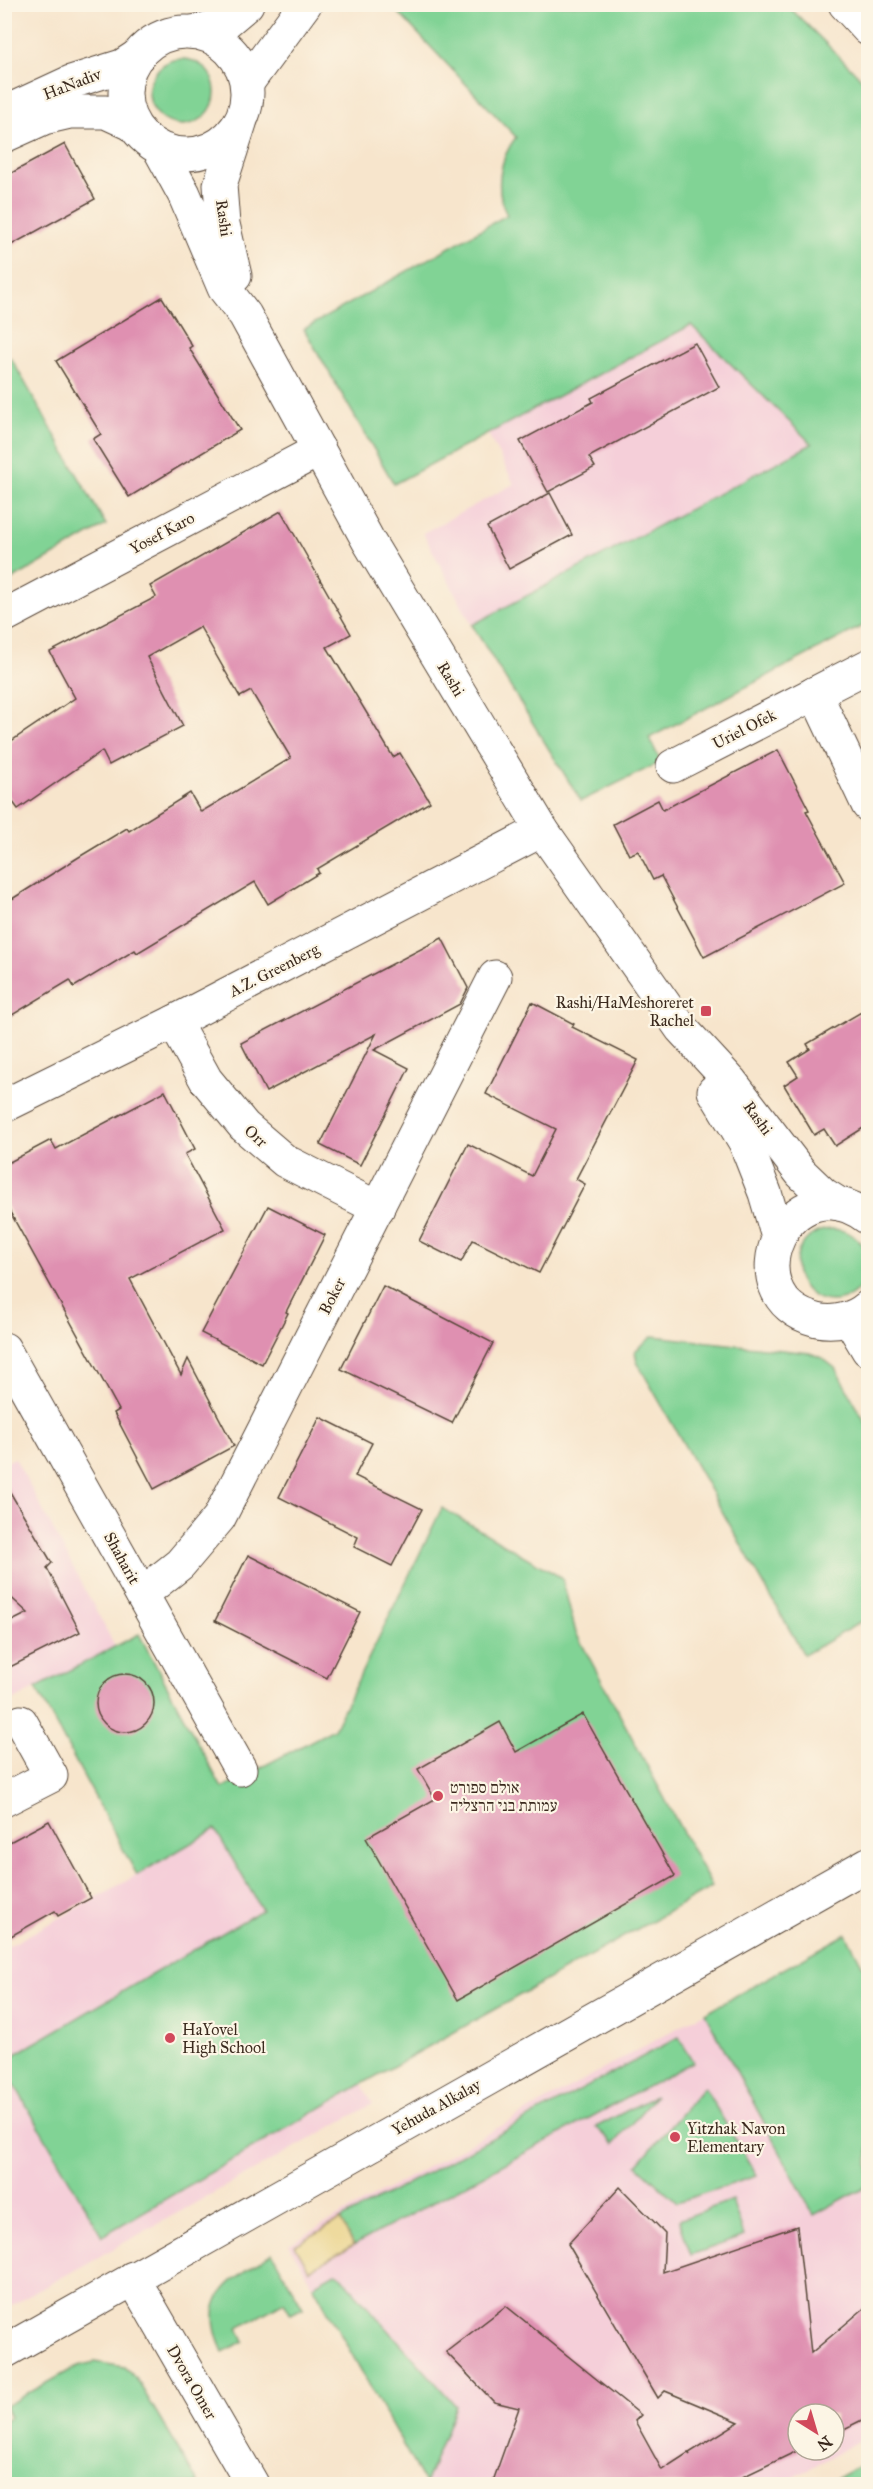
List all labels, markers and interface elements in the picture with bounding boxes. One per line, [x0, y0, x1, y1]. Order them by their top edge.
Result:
street label: HaNadiv [40, 64, 105, 104]
street label: Rashi [212, 198, 236, 238]
street label: Yosef Karo [126, 508, 198, 558]
street label: Rashi [433, 658, 469, 700]
street label: Uriel Ofek [709, 705, 779, 753]
street label: A.Z. Greenberg [225, 939, 323, 1002]
place label: Rashi/HaMeshoreret Rachel [555, 993, 695, 1030]
marker: Rashi/HaMeshoreret Rachel [699, 1004, 713, 1018]
street label: Rashi [739, 1097, 777, 1139]
street label: Orr [241, 1121, 271, 1151]
street label: Boker [315, 1274, 349, 1318]
street label: Shaharit [100, 1529, 144, 1588]
place label: אולם ספורט עמותת בני הרצליה [450, 1778, 558, 1815]
marker: אולם ספורט עמותת בני הרצליה [431, 1789, 445, 1803]
place label: HaYovel High School [182, 2020, 266, 2058]
marker: HaYovel High School [163, 2031, 177, 2045]
street label: Yehuda Alkalay [388, 2074, 484, 2139]
place label: Yitzhak Navon Elementary [687, 2119, 786, 2156]
marker: Yitzhak Navon Elementary [668, 2130, 682, 2144]
street label: Dvora Omer [163, 2341, 221, 2423]
north arrow [786, 2402, 846, 2462]
text: N [813, 2432, 836, 2456]

